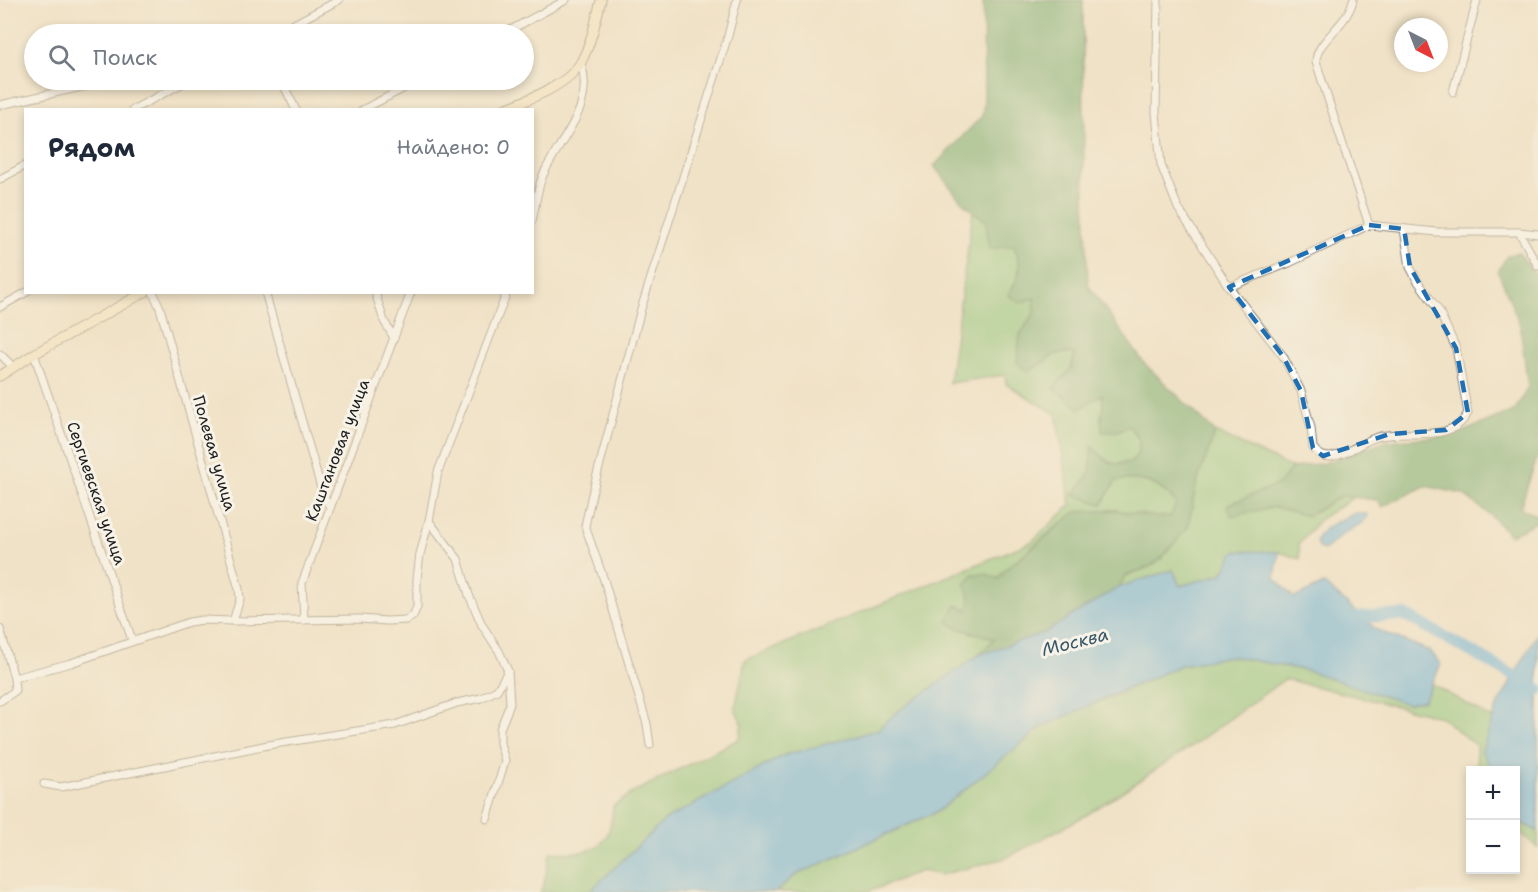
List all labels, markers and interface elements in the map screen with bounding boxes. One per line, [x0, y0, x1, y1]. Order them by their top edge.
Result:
north arrow [1394, 18, 1448, 72]
search box [24, 24, 534, 90]
icon: search [45, 41, 78, 74]
text: Поиск [93, 43, 157, 72]
text: Рядом [48, 130, 135, 165]
text: Найдено: 0 [397, 134, 510, 160]
street label: Каштановая улица [301, 376, 374, 524]
street label: Полевая улица [188, 393, 241, 513]
street label: Сергиевская улица [62, 419, 131, 568]
water label: Москва [1039, 622, 1111, 662]
map controls [1466, 766, 1520, 874]
button: + [1466, 766, 1520, 820]
button: − [1466, 820, 1520, 874]

